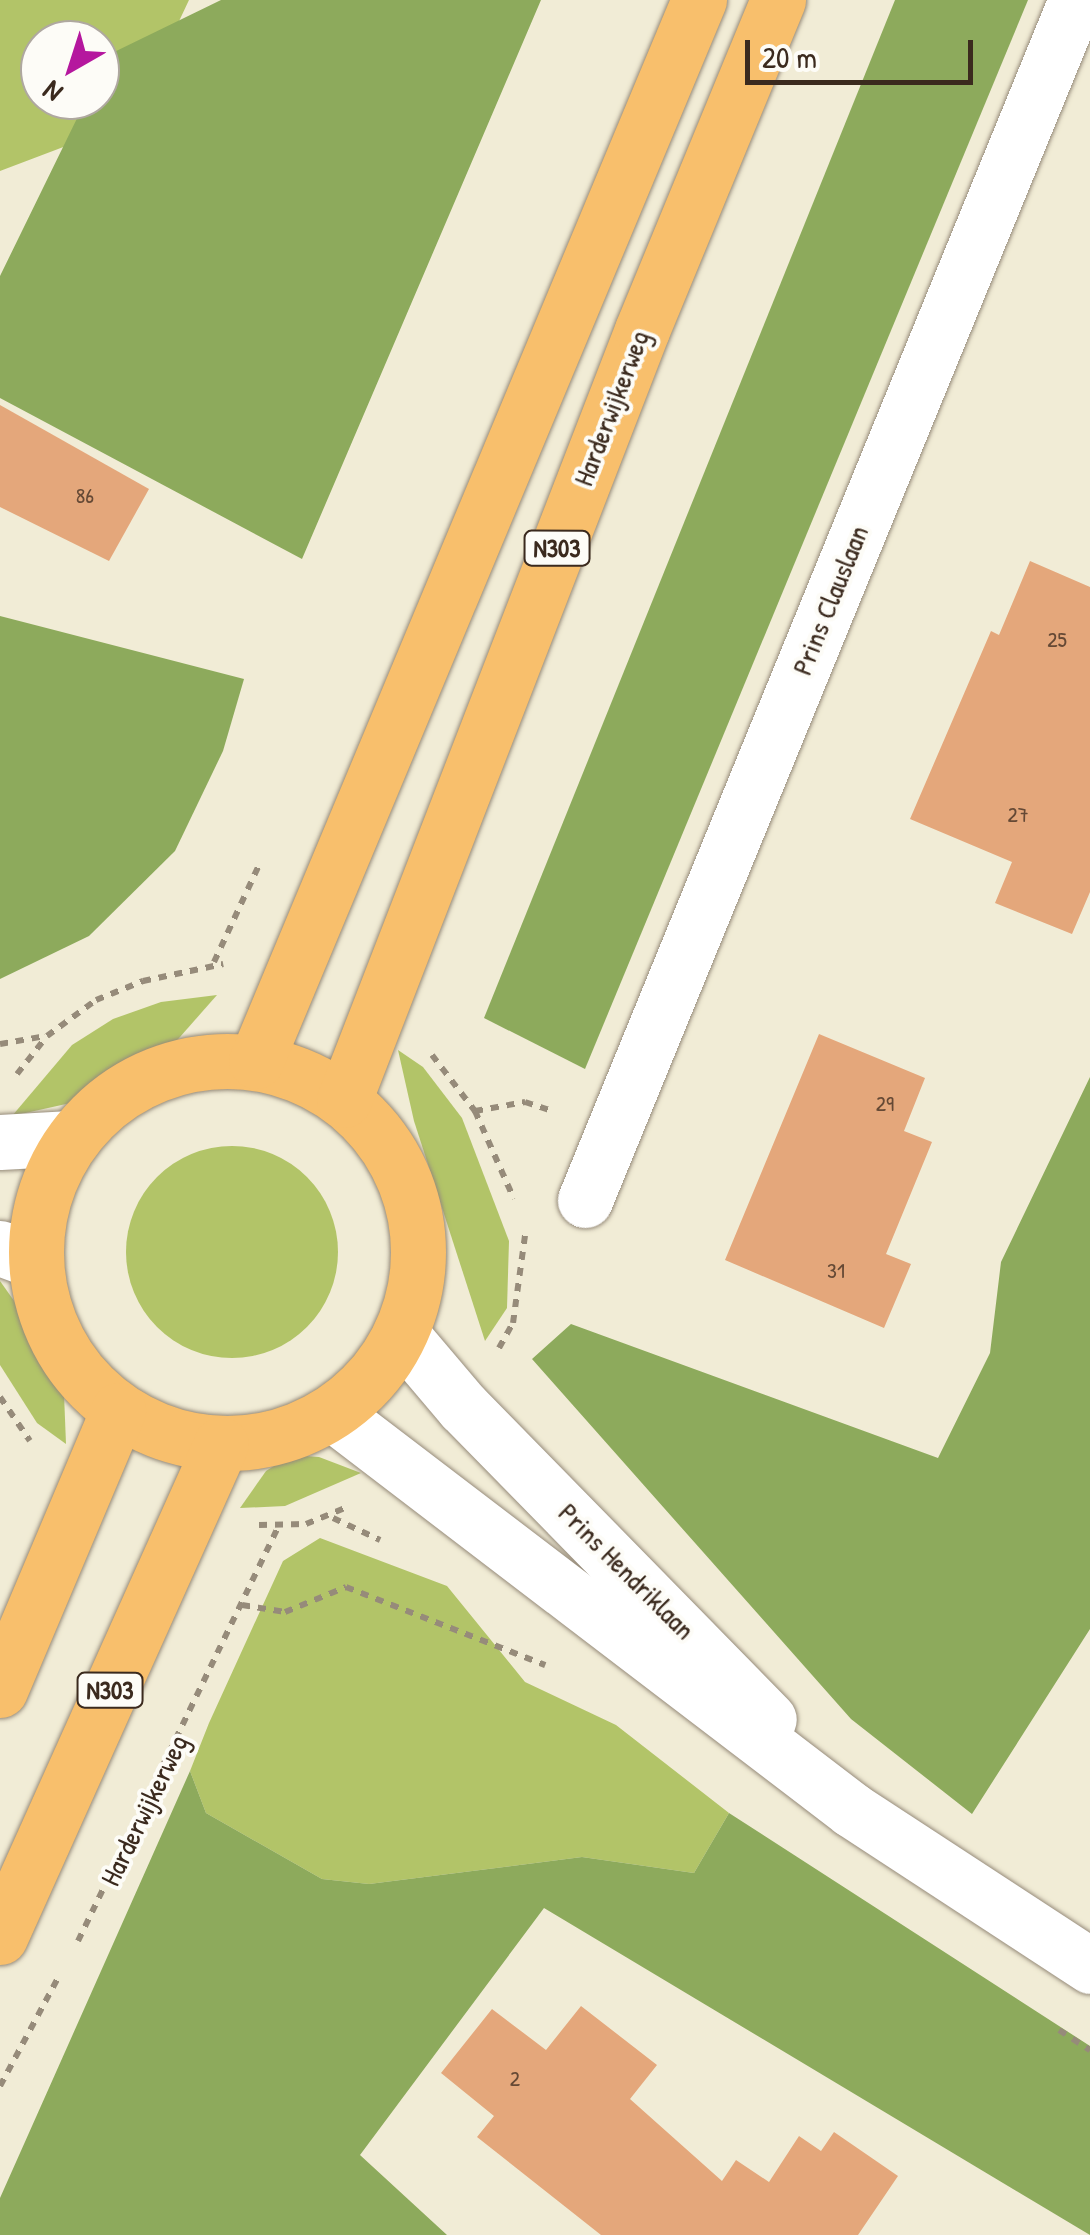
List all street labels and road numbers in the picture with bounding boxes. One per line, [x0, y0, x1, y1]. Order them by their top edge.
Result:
street label: Harderwijkerweg [566, 326, 656, 490]
street label: Prins Clauslaan [785, 520, 875, 680]
road number: N303 [522, 528, 592, 568]
street label: Prins Hendriklaan [552, 1496, 702, 1646]
road number: N303 [75, 1670, 145, 1710]
street label: Harderwijkerweg [93, 1729, 195, 1891]

